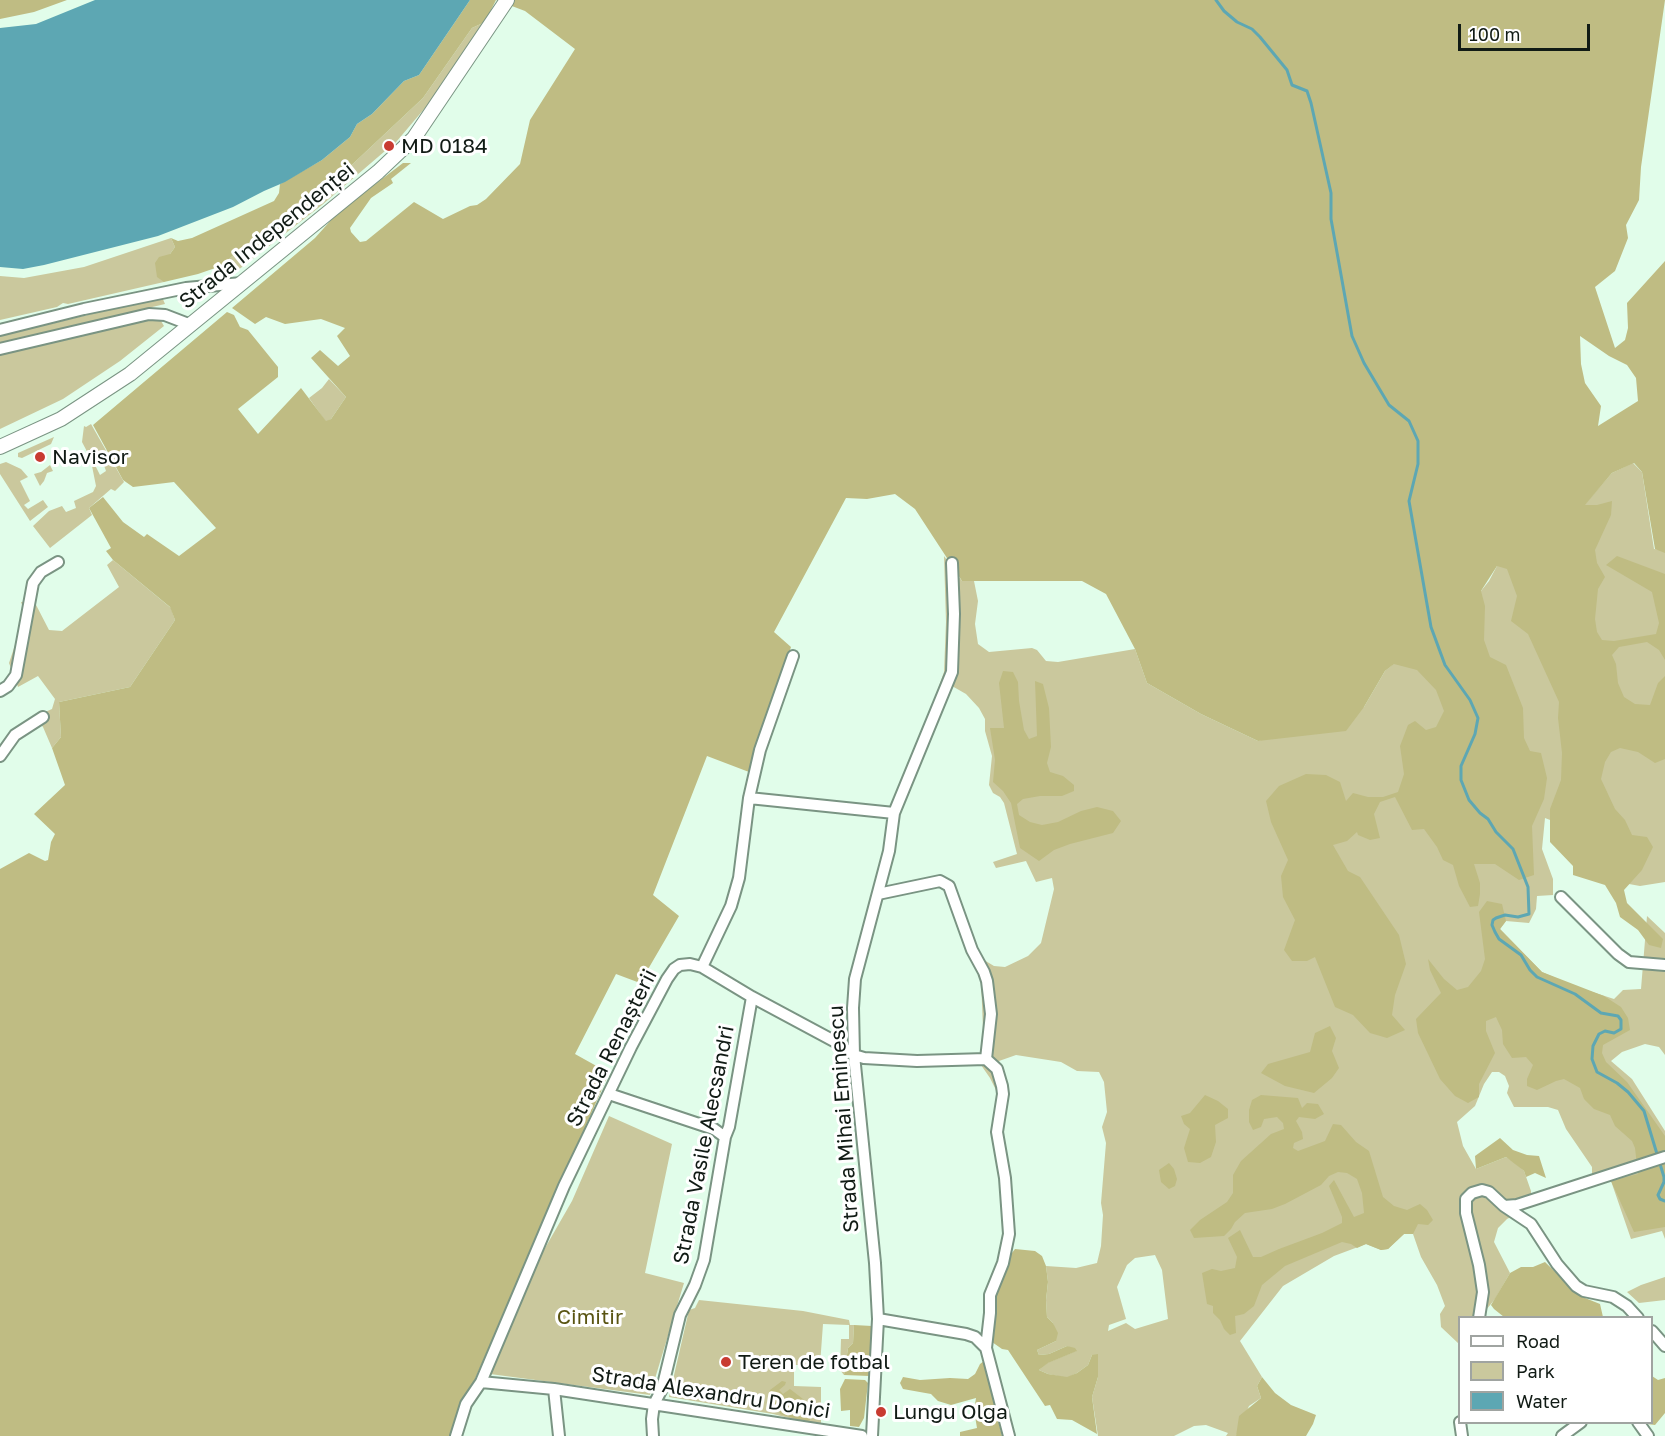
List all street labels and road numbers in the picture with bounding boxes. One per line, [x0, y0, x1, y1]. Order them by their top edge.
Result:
street label: Strada Independenței [174, 158, 360, 314]
street label: Strada Renașterii [561, 965, 663, 1131]
street label: Strada Mihai Eminescu [823, 1004, 865, 1234]
street label: Strada Vasile Alecsandri [668, 1023, 740, 1267]
street label: Strada Alexandru Donici [590, 1362, 832, 1424]

